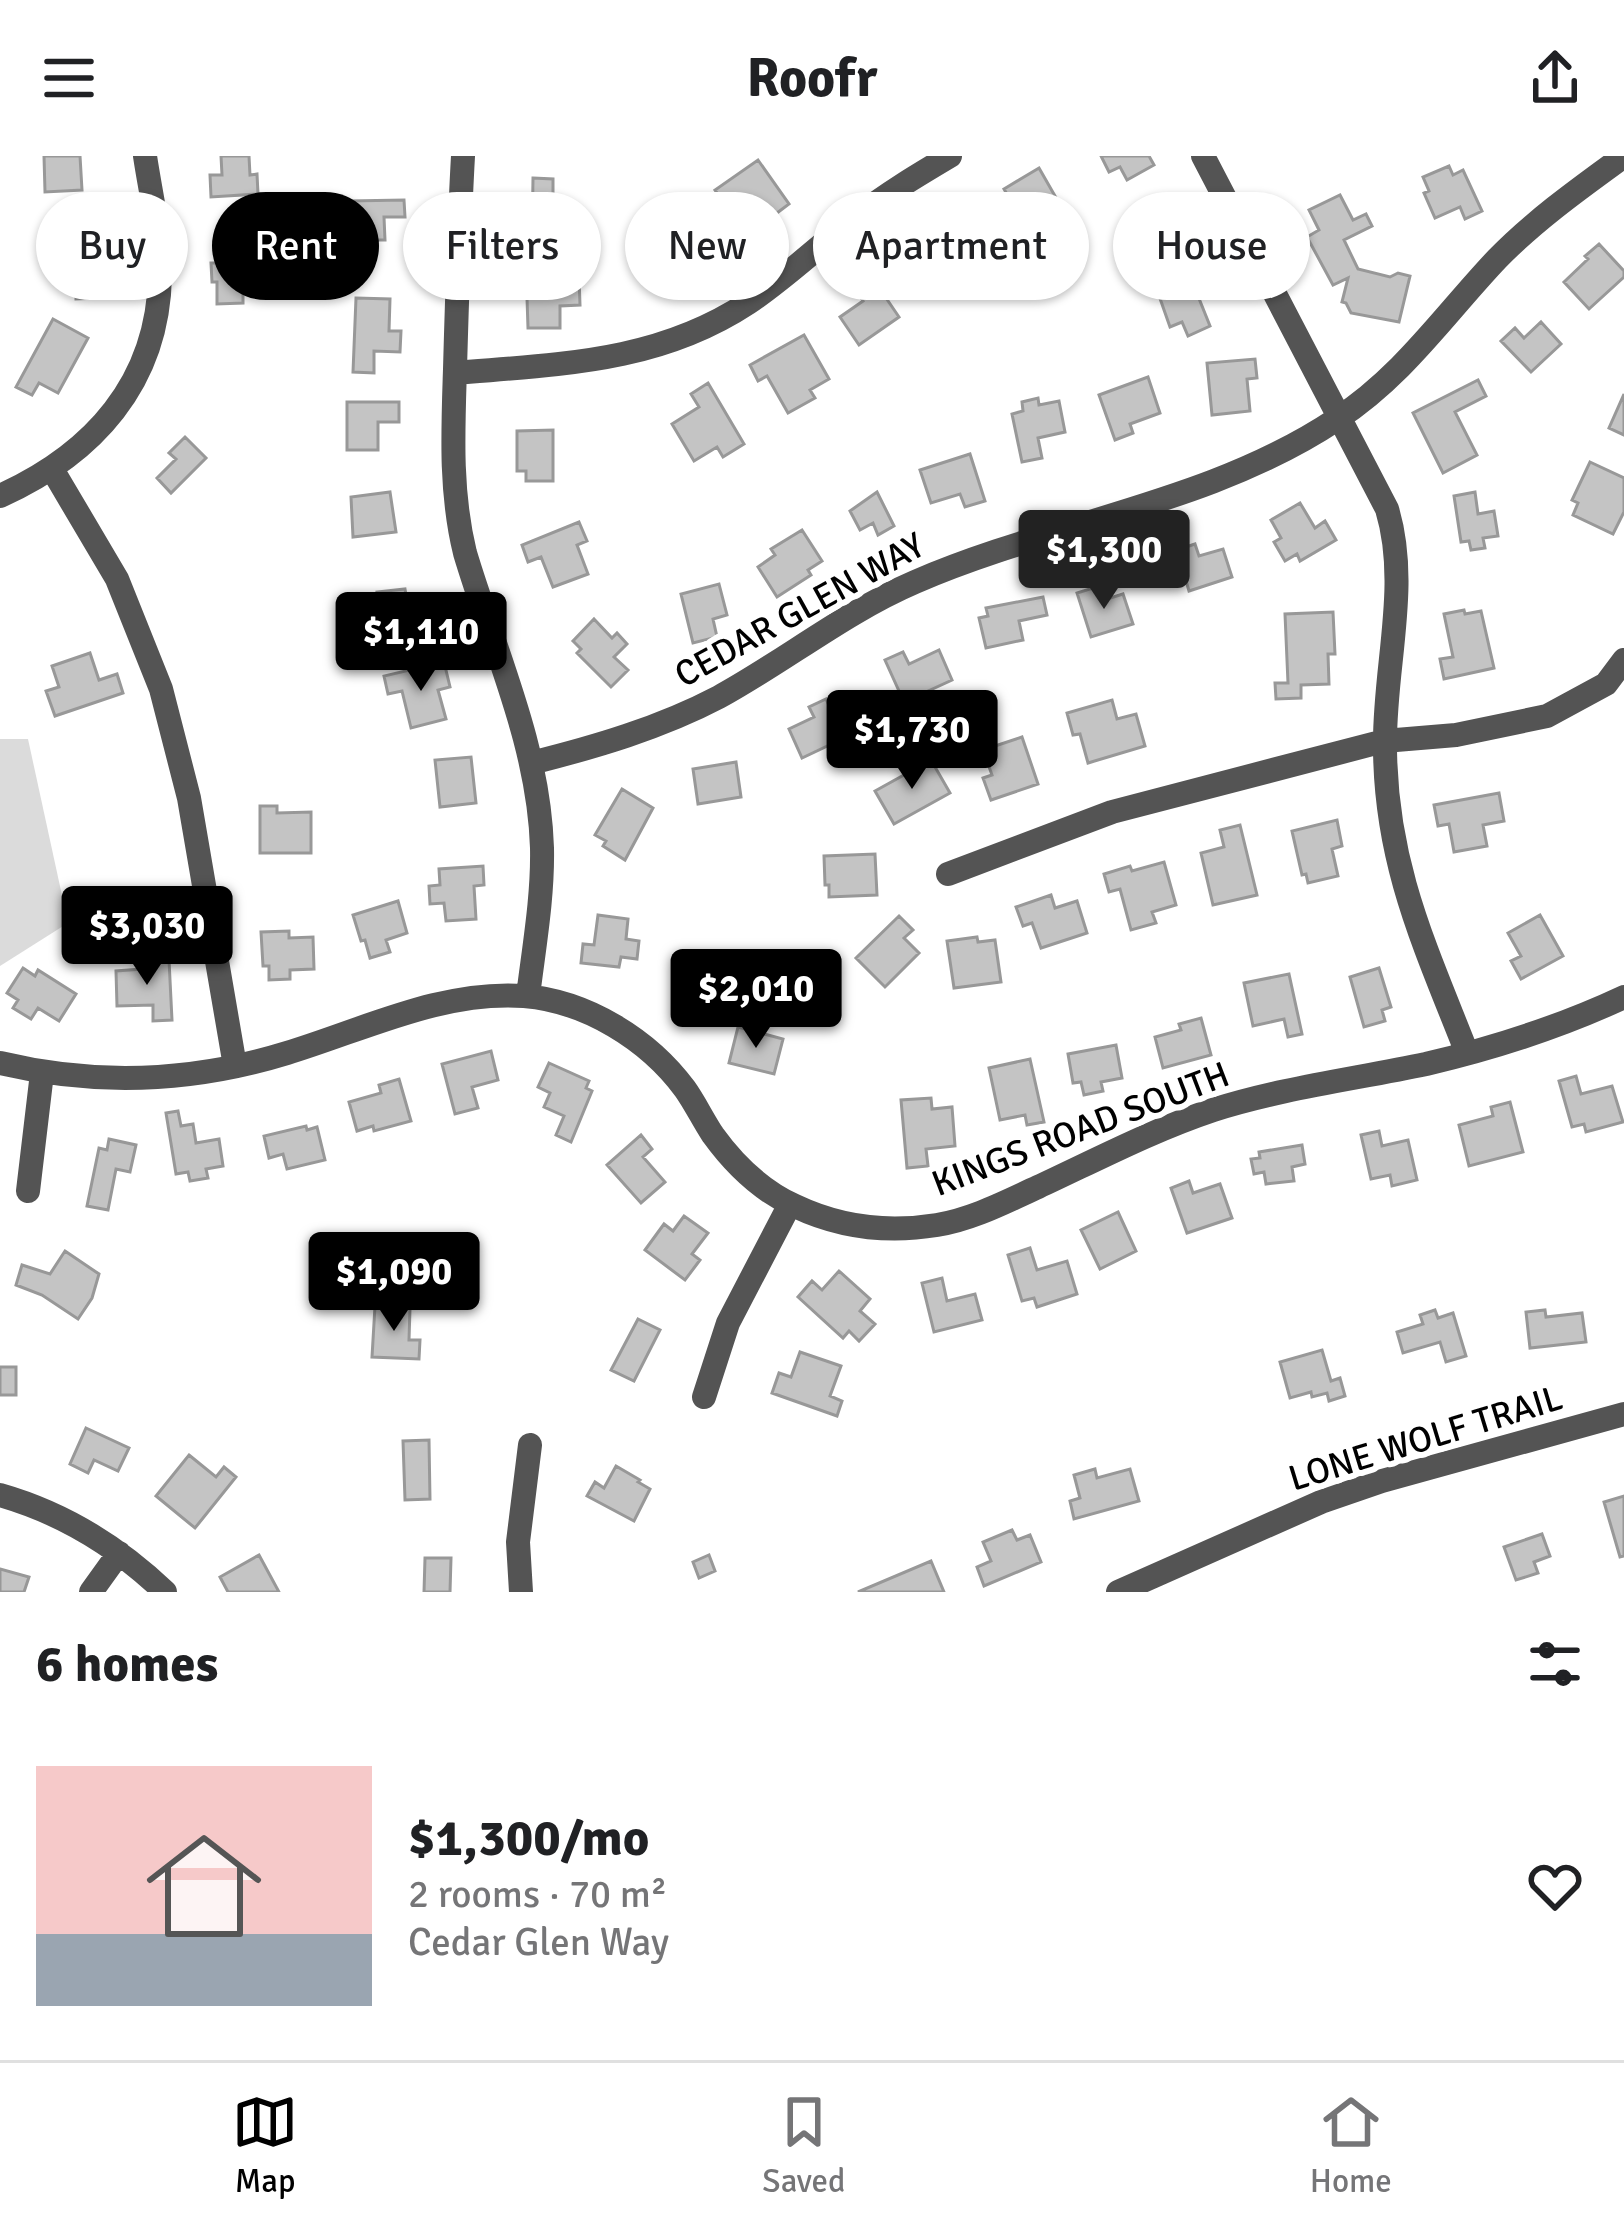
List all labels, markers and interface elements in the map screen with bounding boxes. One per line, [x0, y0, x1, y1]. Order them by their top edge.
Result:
icon: menu [36, 45, 102, 111]
text: Roofr [747, 45, 877, 112]
icon: share [1522, 45, 1588, 111]
chip: Buy [36, 192, 188, 300]
chip: Rent [212, 192, 379, 300]
chip: Filters [403, 192, 601, 300]
chip: New [625, 192, 789, 300]
chip: Apartment [813, 192, 1089, 300]
chip: House [1113, 192, 1310, 300]
pin: $1,300 [1006, 510, 1202, 612]
street label: CEDAR GLEN WAY [667, 523, 933, 698]
text: $1,300 [1046, 525, 1162, 573]
pin: $1,110 [323, 592, 519, 694]
text: $1,110 [363, 607, 479, 655]
pin: $1,730 [814, 690, 1010, 792]
text: $1,730 [854, 705, 970, 753]
pin: $3,030 [49, 886, 245, 988]
text: $3,030 [89, 901, 205, 949]
pin: $2,010 [658, 949, 854, 1051]
text: $2,010 [698, 964, 814, 1012]
street label: KINGS ROAD SOUTH [926, 1052, 1236, 1207]
pin: $1,090 [296, 1232, 492, 1334]
text: $1,090 [336, 1247, 452, 1295]
street label: LONE WOLF TRAIL [1283, 1375, 1568, 1501]
icon: filters [1522, 1631, 1588, 1697]
text: 6 homes [36, 1633, 218, 1696]
text: $1,300/mo [408, 1807, 649, 1870]
icon: home [132, 1814, 276, 1958]
icon: heart [1522, 1853, 1588, 1919]
text: 2 rooms · 70 m² [408, 1870, 667, 1918]
text: Cedar Glen Way [408, 1918, 669, 1966]
tab: Map [232, 2089, 298, 2202]
tab: Saved [762, 2089, 845, 2202]
tab: Home [1310, 2089, 1392, 2202]

